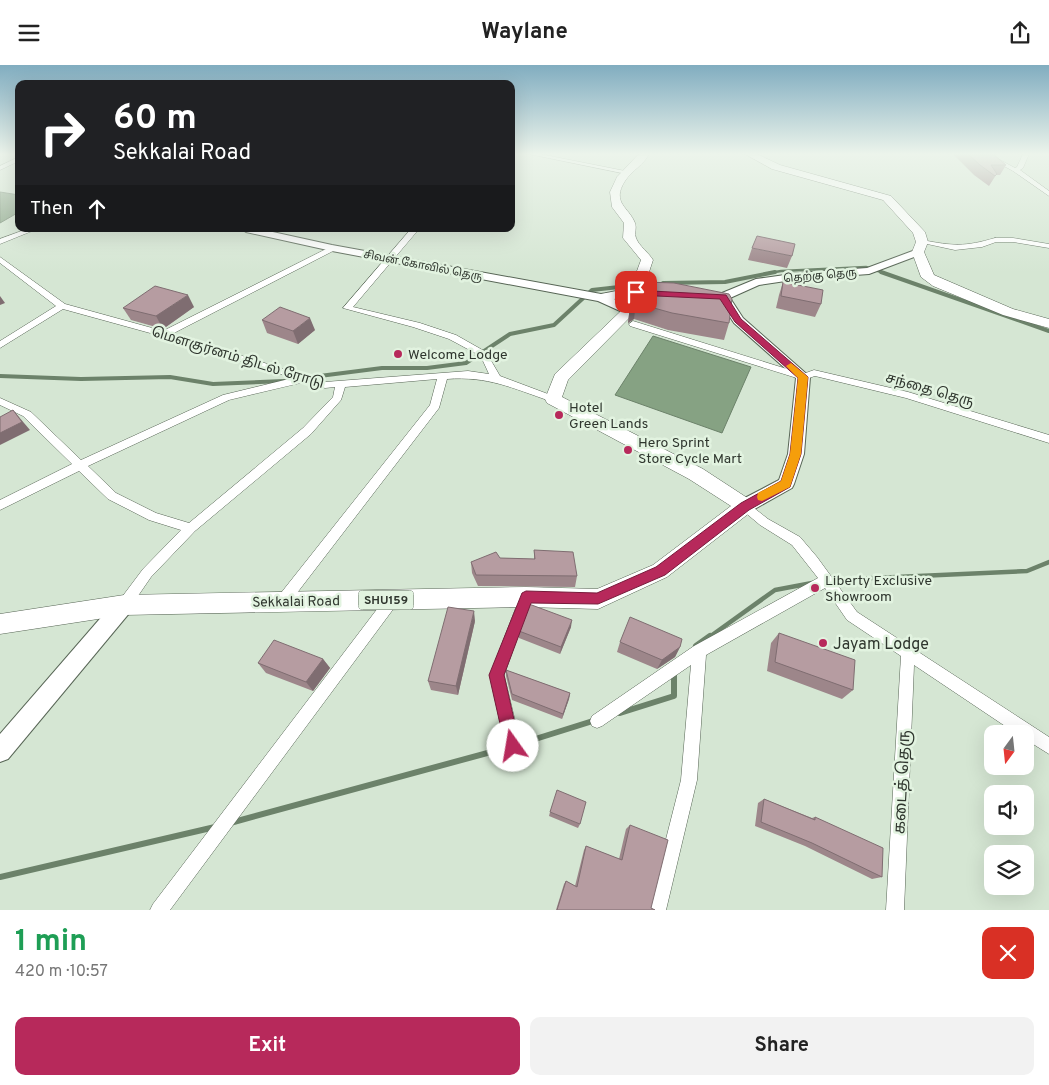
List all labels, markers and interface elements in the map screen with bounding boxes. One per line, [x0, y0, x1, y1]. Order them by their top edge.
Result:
icon: menu [15, 19, 43, 47]
text: Waylane [481, 19, 568, 46]
icon: share [1006, 19, 1034, 47]
text: 60 m [113, 97, 197, 141]
icon: right [30, 100, 95, 165]
text: Sekkalai Road [113, 140, 251, 167]
icon: ahead [83, 195, 111, 223]
text: Then [30, 197, 73, 221]
street label: சிவன் கோவில் தெரு [362, 248, 484, 284]
street label: தெற்கு தெரு [783, 266, 858, 286]
pin [615, 271, 657, 313]
icon: arrive [622, 278, 650, 306]
street label: மௌகுர்னம் திடல் ரோடு [149, 324, 326, 393]
place label: Welcome Lodge [408, 347, 508, 364]
marker: Welcome Lodge [392, 348, 404, 360]
street label: சந்தை தெரு [883, 370, 976, 411]
place label: Hotel Green Lands [569, 400, 648, 433]
marker: Hotel Green Lands [553, 409, 565, 421]
place label: Hero Sprint Store Cycle Mart [638, 435, 742, 468]
marker: Hero Sprint Store Cycle Mart [622, 444, 634, 456]
place label: Liberty Exclusive Showroom [825, 573, 932, 606]
marker: Liberty Exclusive Showroom [809, 582, 821, 594]
road number: SHU159 [358, 591, 414, 609]
street label: Sekkalai Road [252, 593, 340, 612]
place label: Jayam Lodge [833, 635, 929, 655]
marker: Jayam Lodge [817, 637, 829, 649]
position arrow [486, 719, 538, 771]
north arrow [984, 725, 1034, 775]
map controls [984, 725, 1034, 895]
street label: கடைத் தெரு [890, 729, 916, 835]
button: sound [984, 785, 1034, 835]
button: layers [984, 845, 1034, 895]
text: 1 min [15, 924, 87, 961]
button: close [982, 927, 1034, 979]
text: 420 m · 10:57 [15, 962, 108, 982]
button: Exit [15, 1017, 520, 1075]
button: Share [530, 1017, 1034, 1075]

